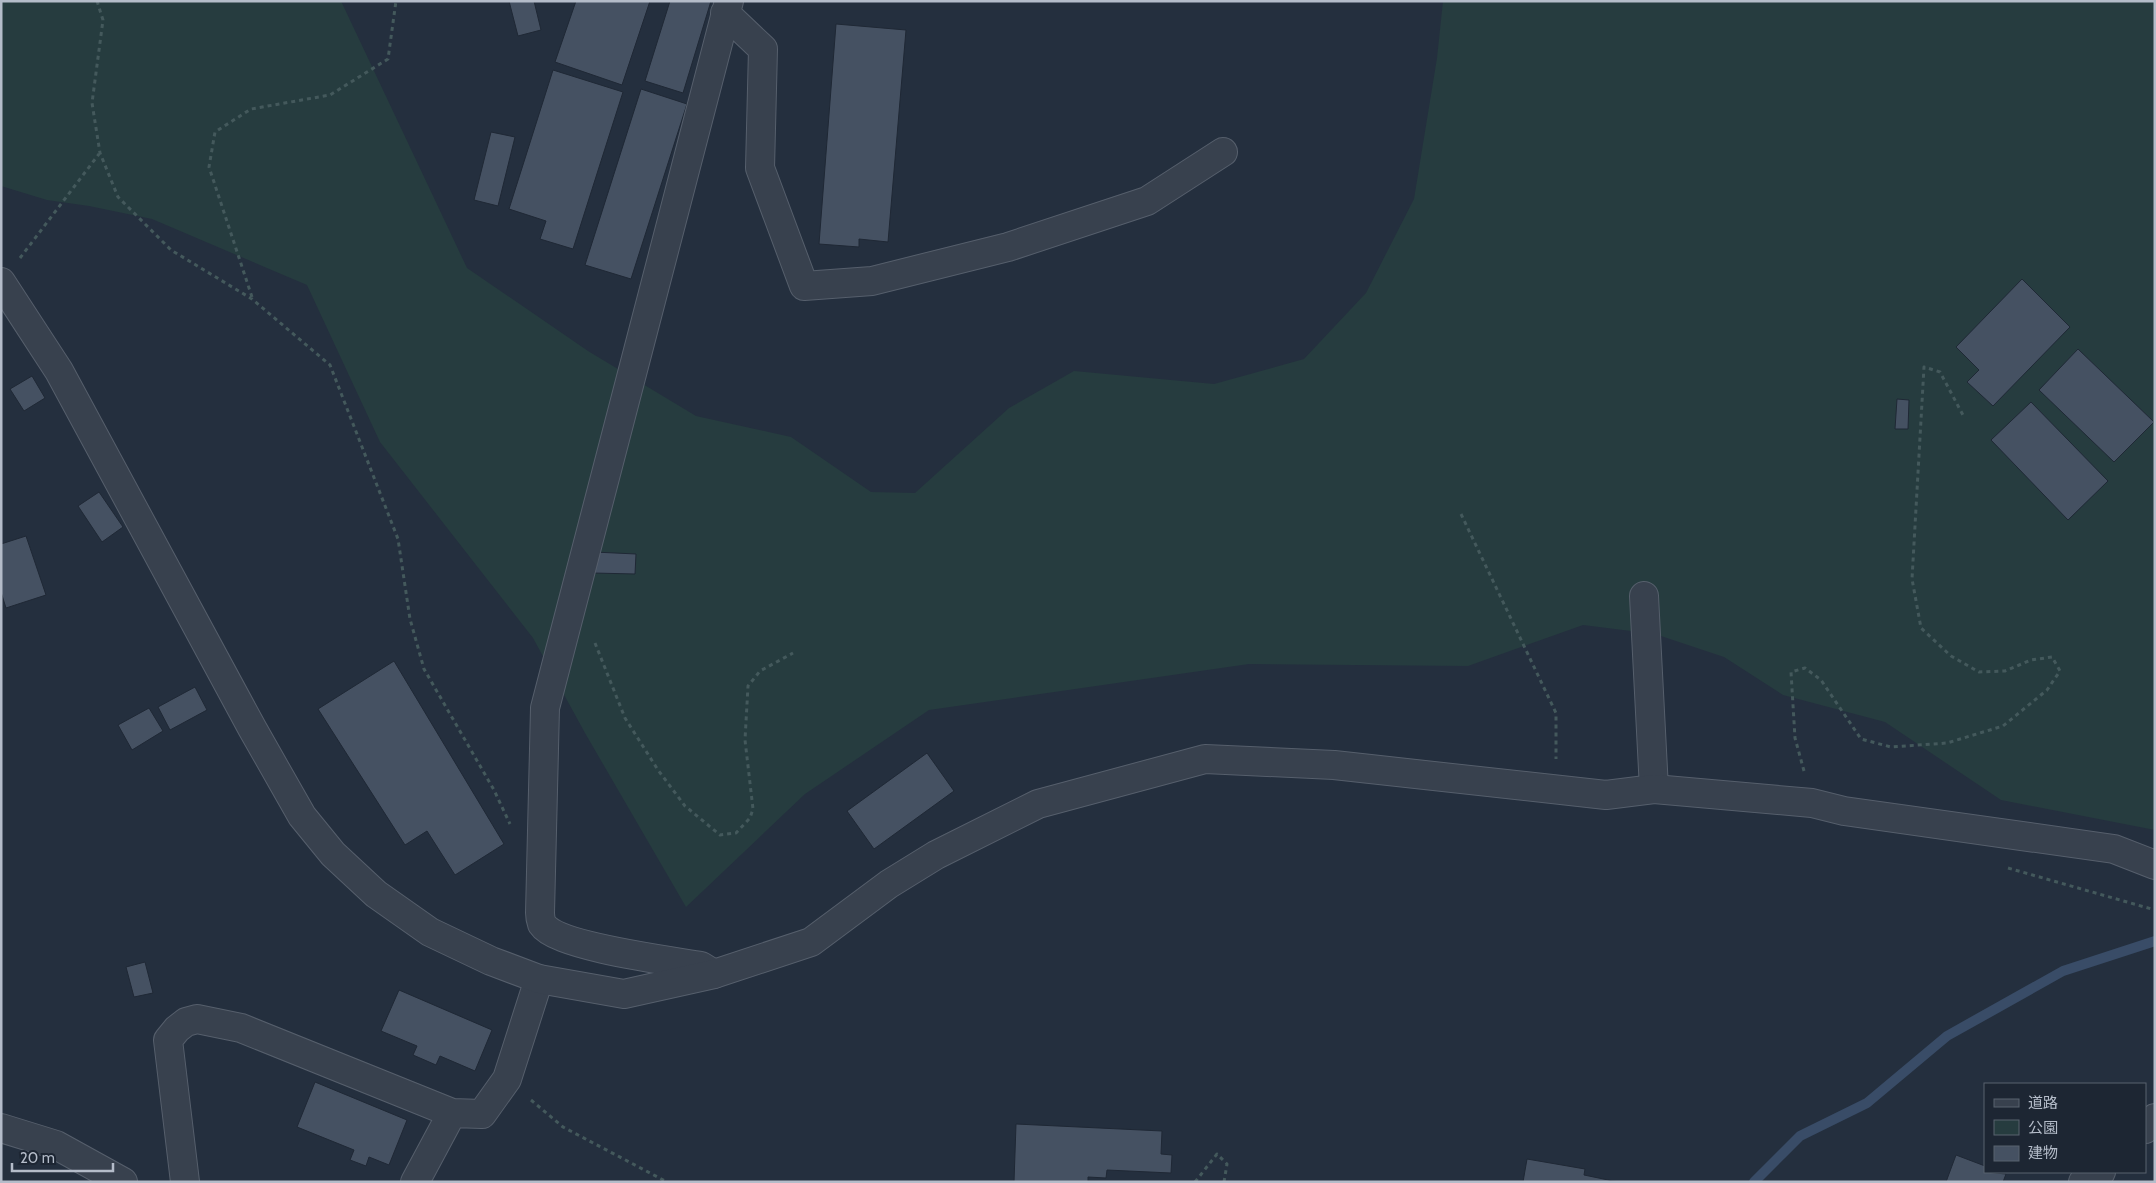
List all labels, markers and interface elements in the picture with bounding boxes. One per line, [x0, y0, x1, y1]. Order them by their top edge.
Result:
legend [1984, 1083, 2146, 1173]
text: 道路 [2028, 1094, 2058, 1112]
text: 公園 [2028, 1119, 2058, 1137]
scale bar [12, 1140, 114, 1172]
text: 建物 [2028, 1144, 2058, 1162]
text: 20 m [20, 1149, 55, 1167]

